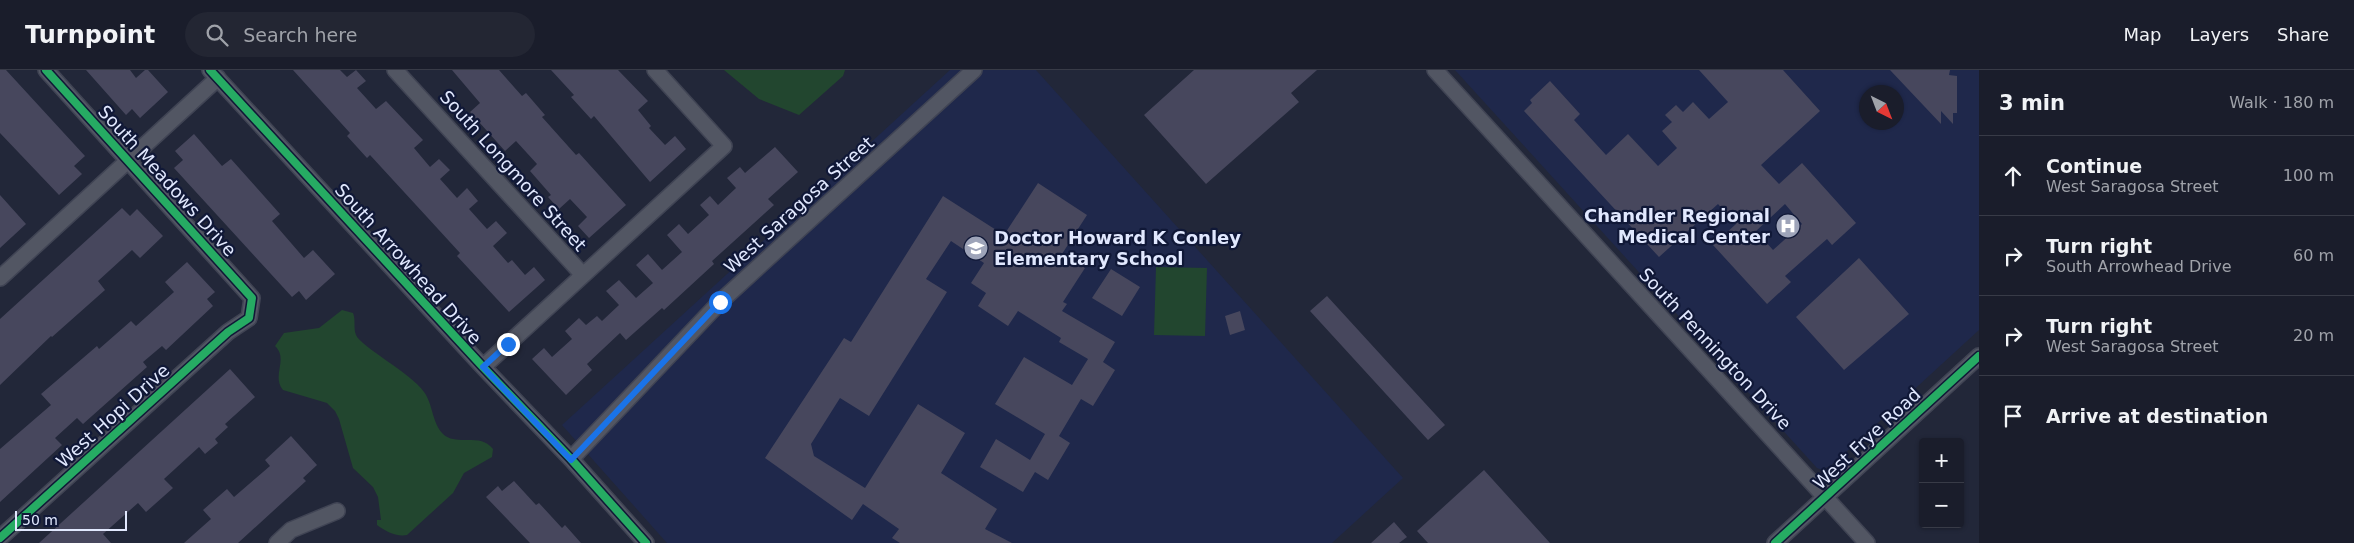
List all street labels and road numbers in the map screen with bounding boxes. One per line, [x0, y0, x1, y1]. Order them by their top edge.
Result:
street label: South Longmore Street [436, 86, 591, 255]
street label: South Meadows Drive [94, 101, 241, 260]
street label: West Saragosa Street [720, 132, 878, 277]
street label: South Arrowhead Drive [331, 179, 486, 348]
street label: South Pennington Drive [1635, 264, 1796, 434]
street label: West Hopi Drive [52, 359, 173, 472]
street label: West Frye Road [1809, 384, 1925, 494]

